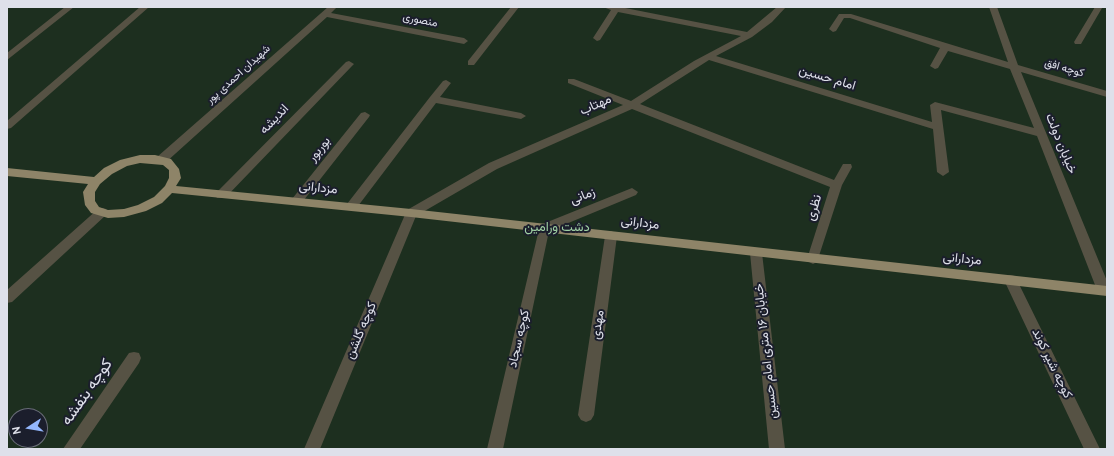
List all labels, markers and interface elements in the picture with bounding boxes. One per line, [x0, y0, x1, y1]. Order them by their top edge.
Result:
street label: منصوری [401, 11, 439, 31]
street label: شهیدان احمدی پور [204, 43, 274, 107]
street label: کوچه افق [1043, 57, 1085, 81]
street label: امام حسین [797, 63, 857, 95]
street label: مهتاب [578, 92, 614, 120]
street label: اندیشه [257, 102, 293, 138]
street label: خیابان دولت [1041, 112, 1079, 176]
street label: بوربور [305, 134, 335, 166]
street label: مزدارانی [298, 179, 338, 199]
street label: زمانی [568, 185, 598, 209]
street label: نظری [804, 193, 826, 223]
street label: مزدارانی [620, 214, 660, 234]
park label: دشت ورامین [524, 220, 590, 236]
street label: مزدارانی [942, 250, 982, 270]
street label: خیابان ۱۶ متری امام حسین [752, 282, 782, 420]
street label: کوچه گلشن [343, 300, 381, 362]
street label: کوچه سجاد [506, 309, 534, 369]
street label: مهدی [589, 309, 609, 341]
street label: کوچه شیر کوند [1027, 327, 1075, 401]
street label: کوچه بنفشه [58, 356, 118, 430]
north arrow [8, 408, 48, 448]
text: N [10, 425, 25, 436]

